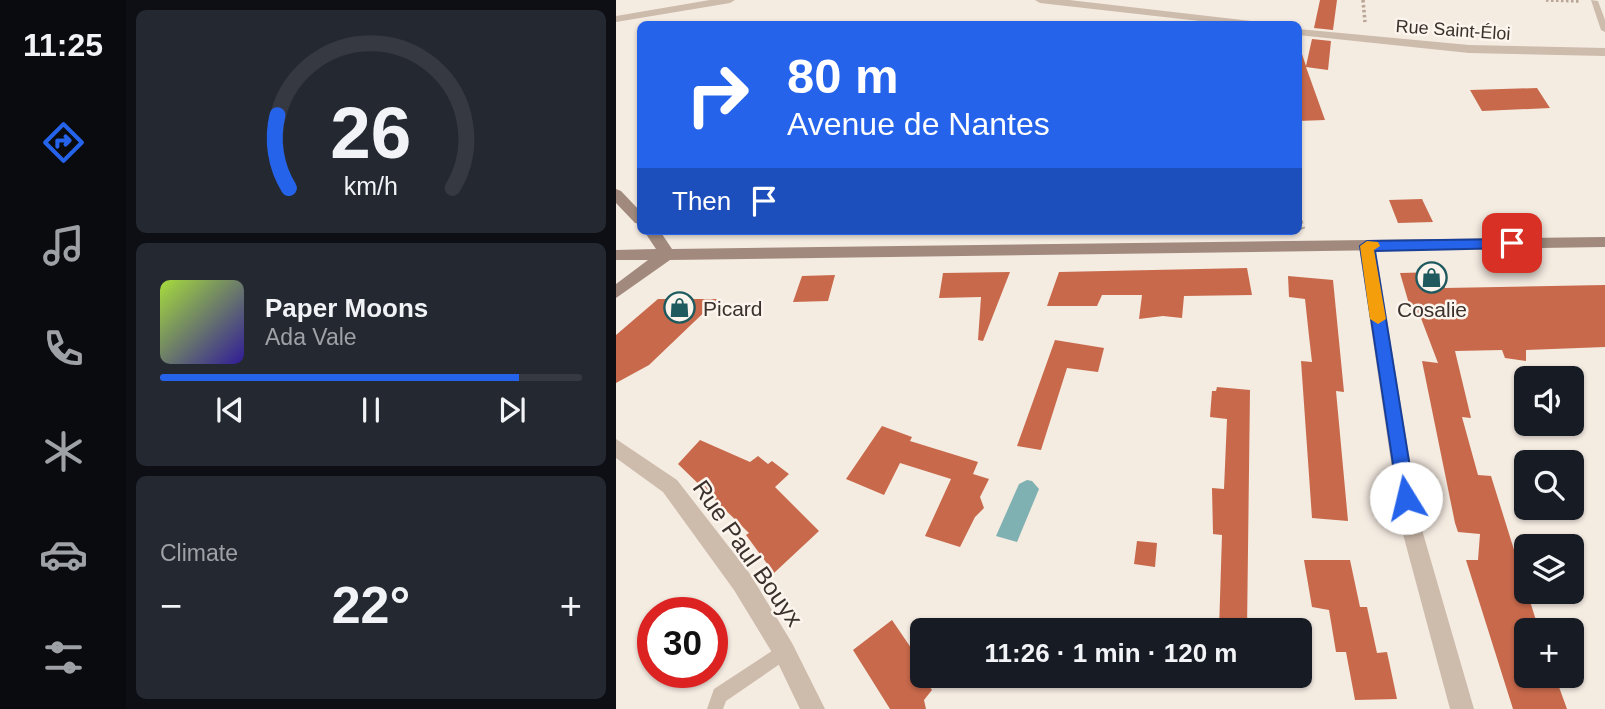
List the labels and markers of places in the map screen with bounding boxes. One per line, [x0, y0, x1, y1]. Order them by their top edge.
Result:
pin [1482, 213, 1542, 273]
shop icon: Cosalie [1415, 260, 1449, 294]
shop icon: Picard [663, 291, 697, 325]
place label: Picard [703, 297, 763, 320]
place label: Cosalie [1397, 298, 1467, 321]

